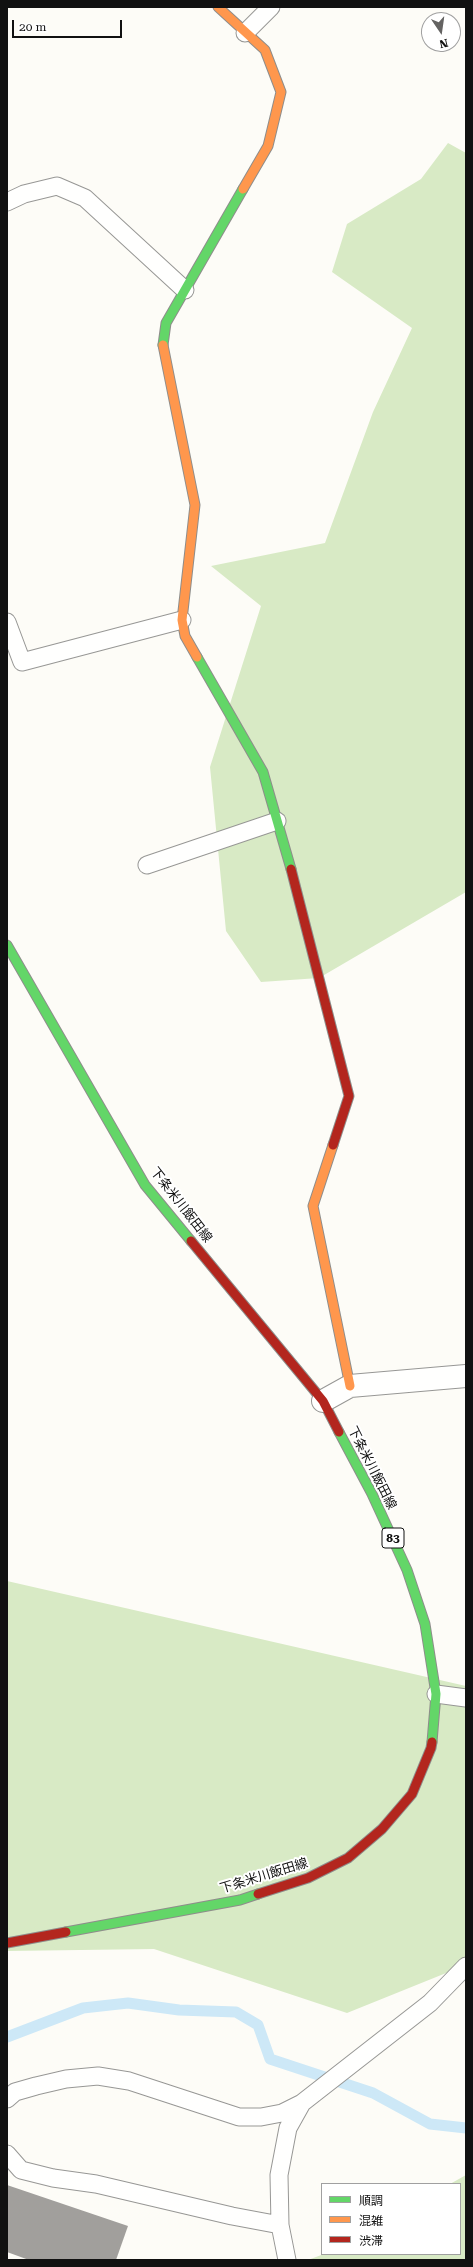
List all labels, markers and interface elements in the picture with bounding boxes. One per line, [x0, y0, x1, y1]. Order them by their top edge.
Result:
scale bar [14, 12, 124, 38]
north arrow [421, 12, 461, 52]
text: 20 m [19, 20, 46, 34]
text: N [438, 36, 449, 50]
street label: 下条米川飯田線 [147, 1164, 215, 1246]
street label: 下条米川飯田線 [344, 1424, 400, 1512]
road number: 83 [382, 1528, 404, 1548]
street label: 下条米川飯田線 [218, 1855, 310, 1897]
legend [321, 2183, 461, 2255]
text: 順調 [359, 2194, 383, 2208]
text: 混雑 [359, 2214, 383, 2228]
text: 渋滞 [359, 2234, 383, 2248]

